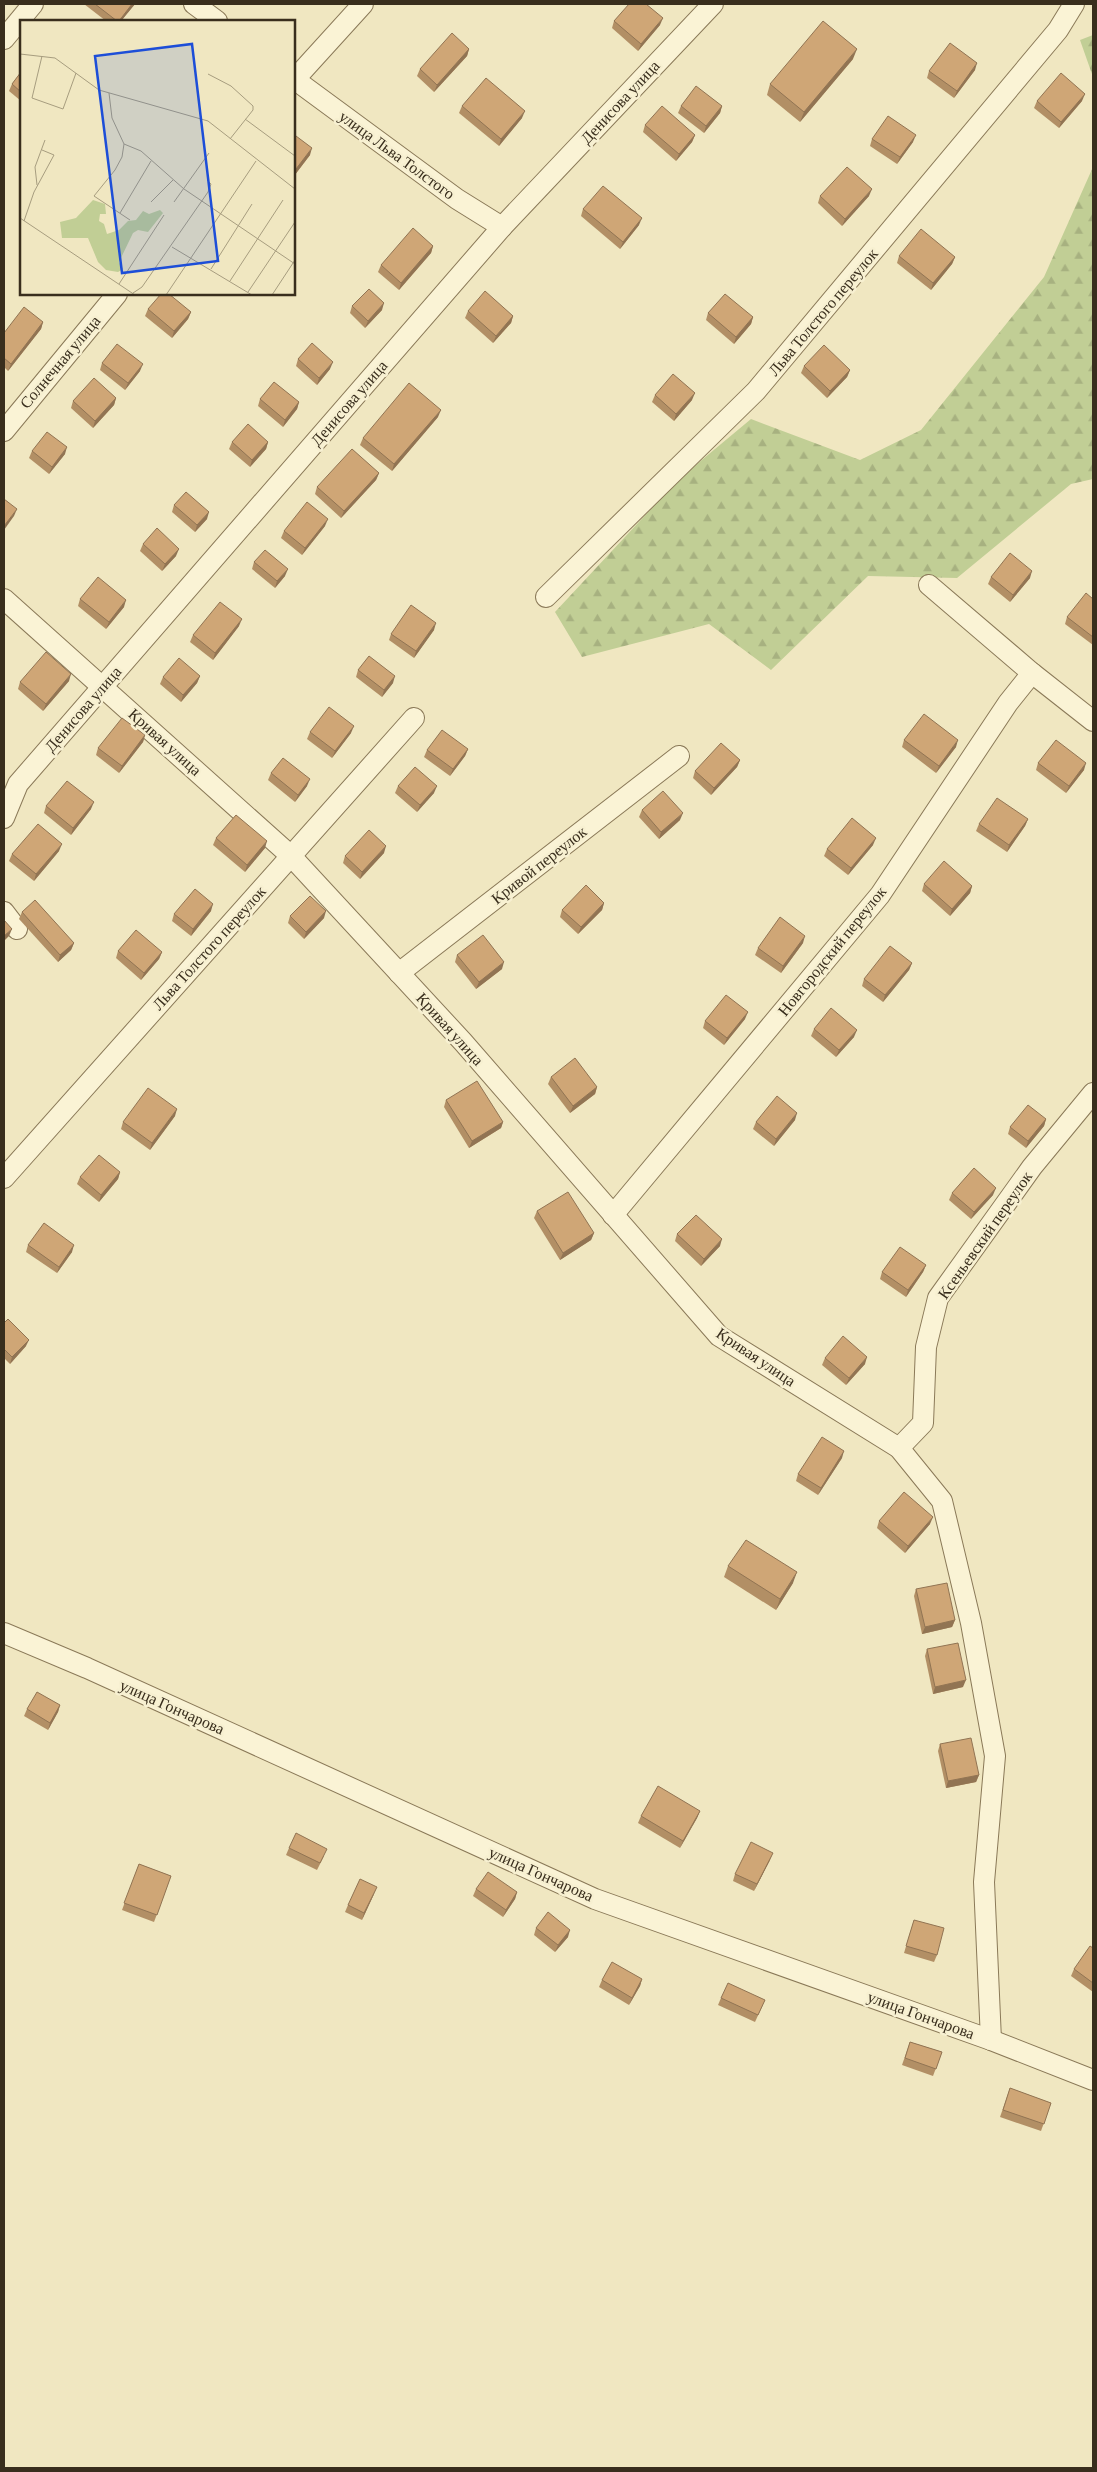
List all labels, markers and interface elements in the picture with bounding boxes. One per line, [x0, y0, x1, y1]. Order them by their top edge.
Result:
inset map [20, 20, 295, 295]
street label: Денисова улица [577, 57, 664, 148]
street label: улица Льва Толстого [335, 107, 458, 203]
street label: Льва Толстого переулок [765, 245, 882, 380]
street label: Солнечная улица [16, 312, 104, 412]
street label: Денисова улица [307, 357, 391, 450]
street label: Денисова улица [41, 663, 125, 756]
street label: Кривая улица [125, 705, 205, 780]
street label: Кривой переулок [488, 823, 591, 908]
street label: Льва Толстого переулок [149, 883, 270, 1014]
street label: Новгородский переулок [775, 883, 890, 1020]
street label: Кривая улица [412, 989, 487, 1069]
street label: Ксеньевский переулок [935, 1168, 1036, 1303]
street label: Кривая улица [713, 1324, 799, 1390]
street label: улица Гончарова [117, 1676, 227, 1739]
street label: улица Гончарова [486, 1843, 596, 1906]
street label: улица Гончарова [865, 1988, 977, 2043]

